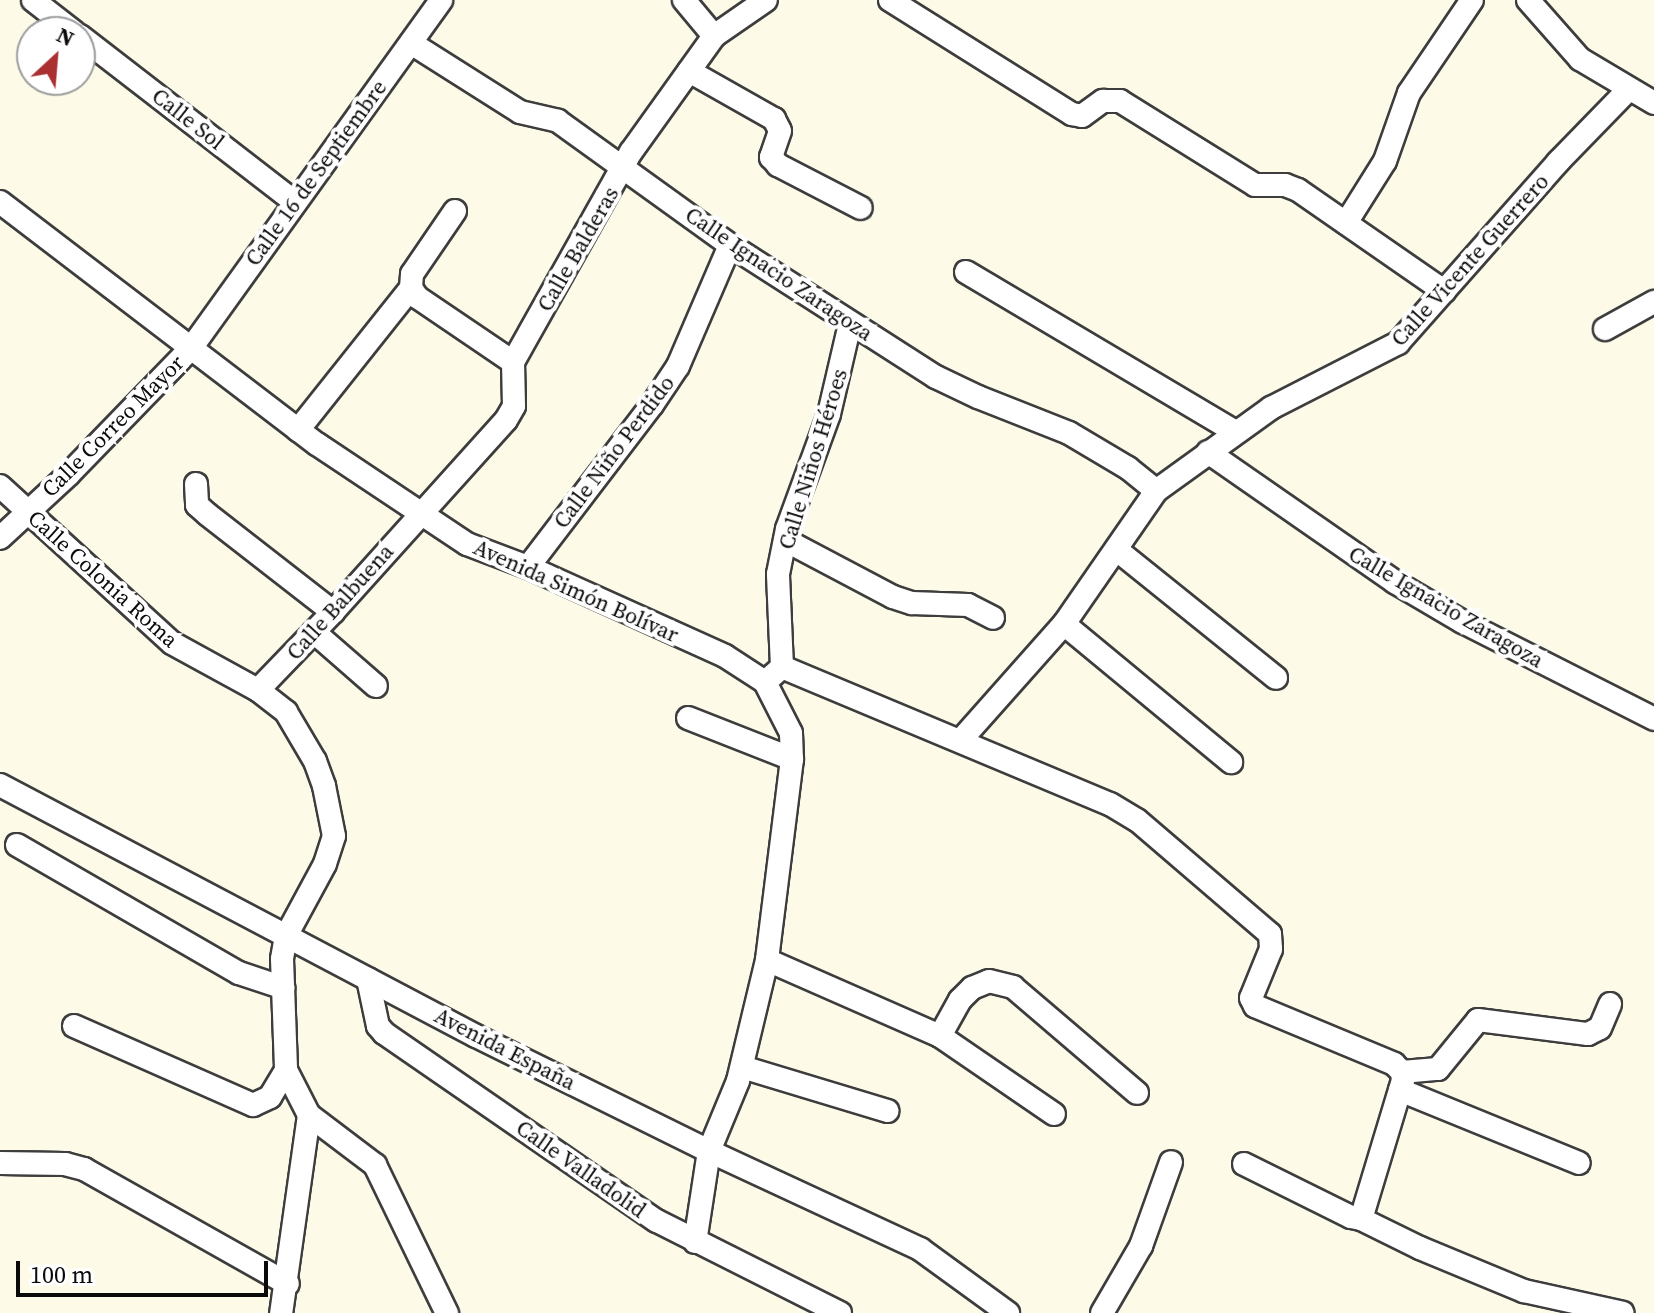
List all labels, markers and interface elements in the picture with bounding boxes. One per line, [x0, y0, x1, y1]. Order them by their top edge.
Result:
north arrow [16, 16, 96, 96]
text: N [52, 19, 79, 53]
street label: Calle 16 de Septiembre [240, 75, 392, 271]
street label: Calle Sol [147, 83, 229, 155]
street label: Calle Vicente Guerrero [1385, 168, 1555, 352]
street label: Calle Balderas [532, 182, 624, 316]
street label: Calle Ignacio Zaragoza [680, 201, 878, 347]
street label: Calle Correo Mayor [37, 350, 189, 502]
street label: Calle Niños Héroes [773, 366, 853, 552]
street label: Calle Niño Perdido [548, 370, 680, 534]
street label: Calle Colonia Roma [23, 505, 183, 653]
street label: Avenida Simón Bolívar [469, 534, 683, 648]
street label: Calle Balbuena [281, 539, 399, 665]
street label: Calle Ignacio Zaragoza [1344, 540, 1548, 674]
street label: Avenida España [430, 1002, 580, 1096]
street label: Calle Valladolid [511, 1114, 651, 1224]
scale bar [20, 1245, 272, 1295]
text: 100 m [30, 1258, 93, 1291]

